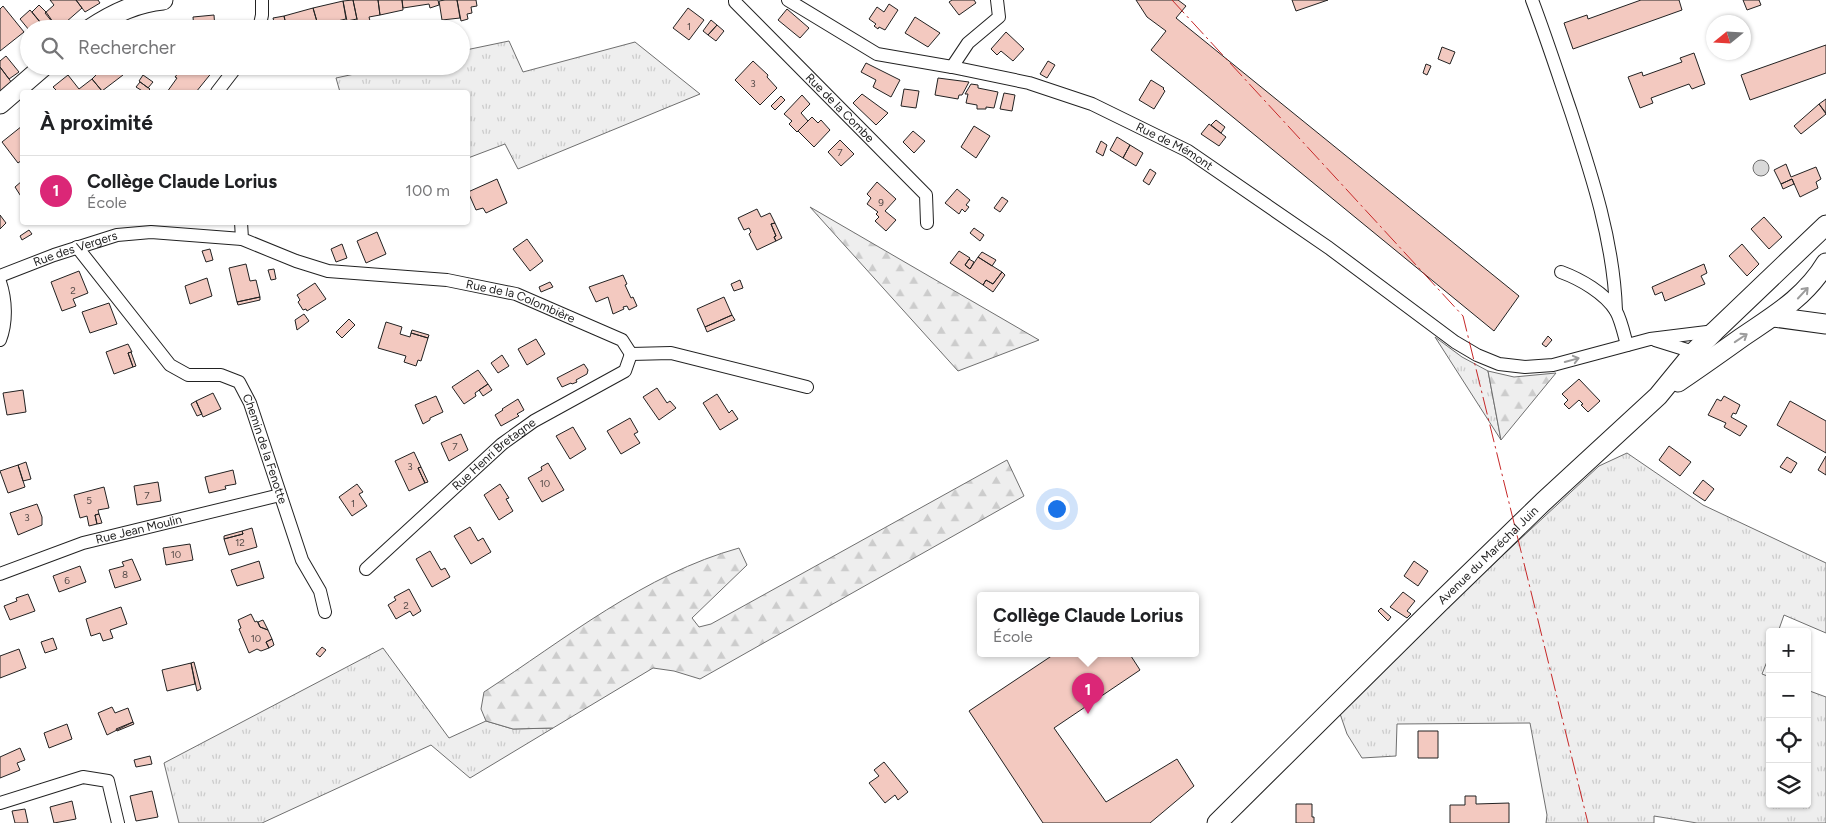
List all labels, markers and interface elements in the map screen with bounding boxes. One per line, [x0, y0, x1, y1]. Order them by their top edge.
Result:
north arrow [1706, 15, 1751, 60]
search box [20, 20, 470, 75]
house number: 1 [687, 20, 691, 33]
icon: search [38, 34, 66, 62]
text: Rechercher [78, 36, 176, 59]
street label: Rue de la Combe [803, 70, 877, 146]
house number: 3 [750, 77, 756, 90]
text: À proximité [40, 110, 153, 135]
street label: Rue de Mémont [1134, 120, 1216, 173]
house number: 7 [837, 146, 843, 159]
text: Collège Claude Lorius [87, 170, 277, 193]
text: 1 [53, 181, 59, 200]
text: 100 m [405, 181, 450, 200]
text: École [87, 193, 127, 212]
house number: 9 [878, 196, 884, 209]
street label: Rue des Vergers [31, 228, 119, 269]
street label: Rue de la Colombière [465, 277, 578, 326]
house number: 2 [70, 284, 76, 297]
one-way arrow [1797, 286, 1809, 299]
one-way arrow [1734, 333, 1748, 343]
one-way arrow [1564, 354, 1580, 364]
street label: Chemin de la Fenotte [239, 391, 290, 506]
street label: Rue Henri Bretagne [449, 415, 539, 493]
house number: 7 [452, 440, 458, 453]
house number: 3 [407, 460, 413, 473]
house number: 10 [540, 477, 550, 490]
house number: 7 [144, 489, 150, 502]
house number: 5 [86, 494, 92, 507]
your location [1044, 496, 1070, 522]
house number: 1 [351, 497, 355, 510]
street label: Avenue du Maréchal Juin [1435, 503, 1541, 607]
house number: 3 [24, 511, 30, 524]
street label: Rue Jean Moulin [94, 512, 184, 547]
house number: 12 [235, 536, 245, 549]
house number: 10 [171, 548, 181, 561]
house number: 8 [122, 568, 128, 581]
house number: 6 [64, 574, 70, 587]
popup [977, 592, 1199, 657]
house number: 2 [403, 599, 409, 612]
text: Collège Claude Lorius [993, 604, 1183, 627]
text: École [993, 627, 1033, 646]
map controls [1766, 628, 1811, 808]
button: + [1766, 628, 1811, 673]
house number: 10 [251, 632, 261, 645]
pin: 1 [1072, 673, 1104, 714]
button: − [1766, 673, 1811, 718]
button: locate [1766, 718, 1811, 763]
button: layers [1766, 763, 1811, 808]

